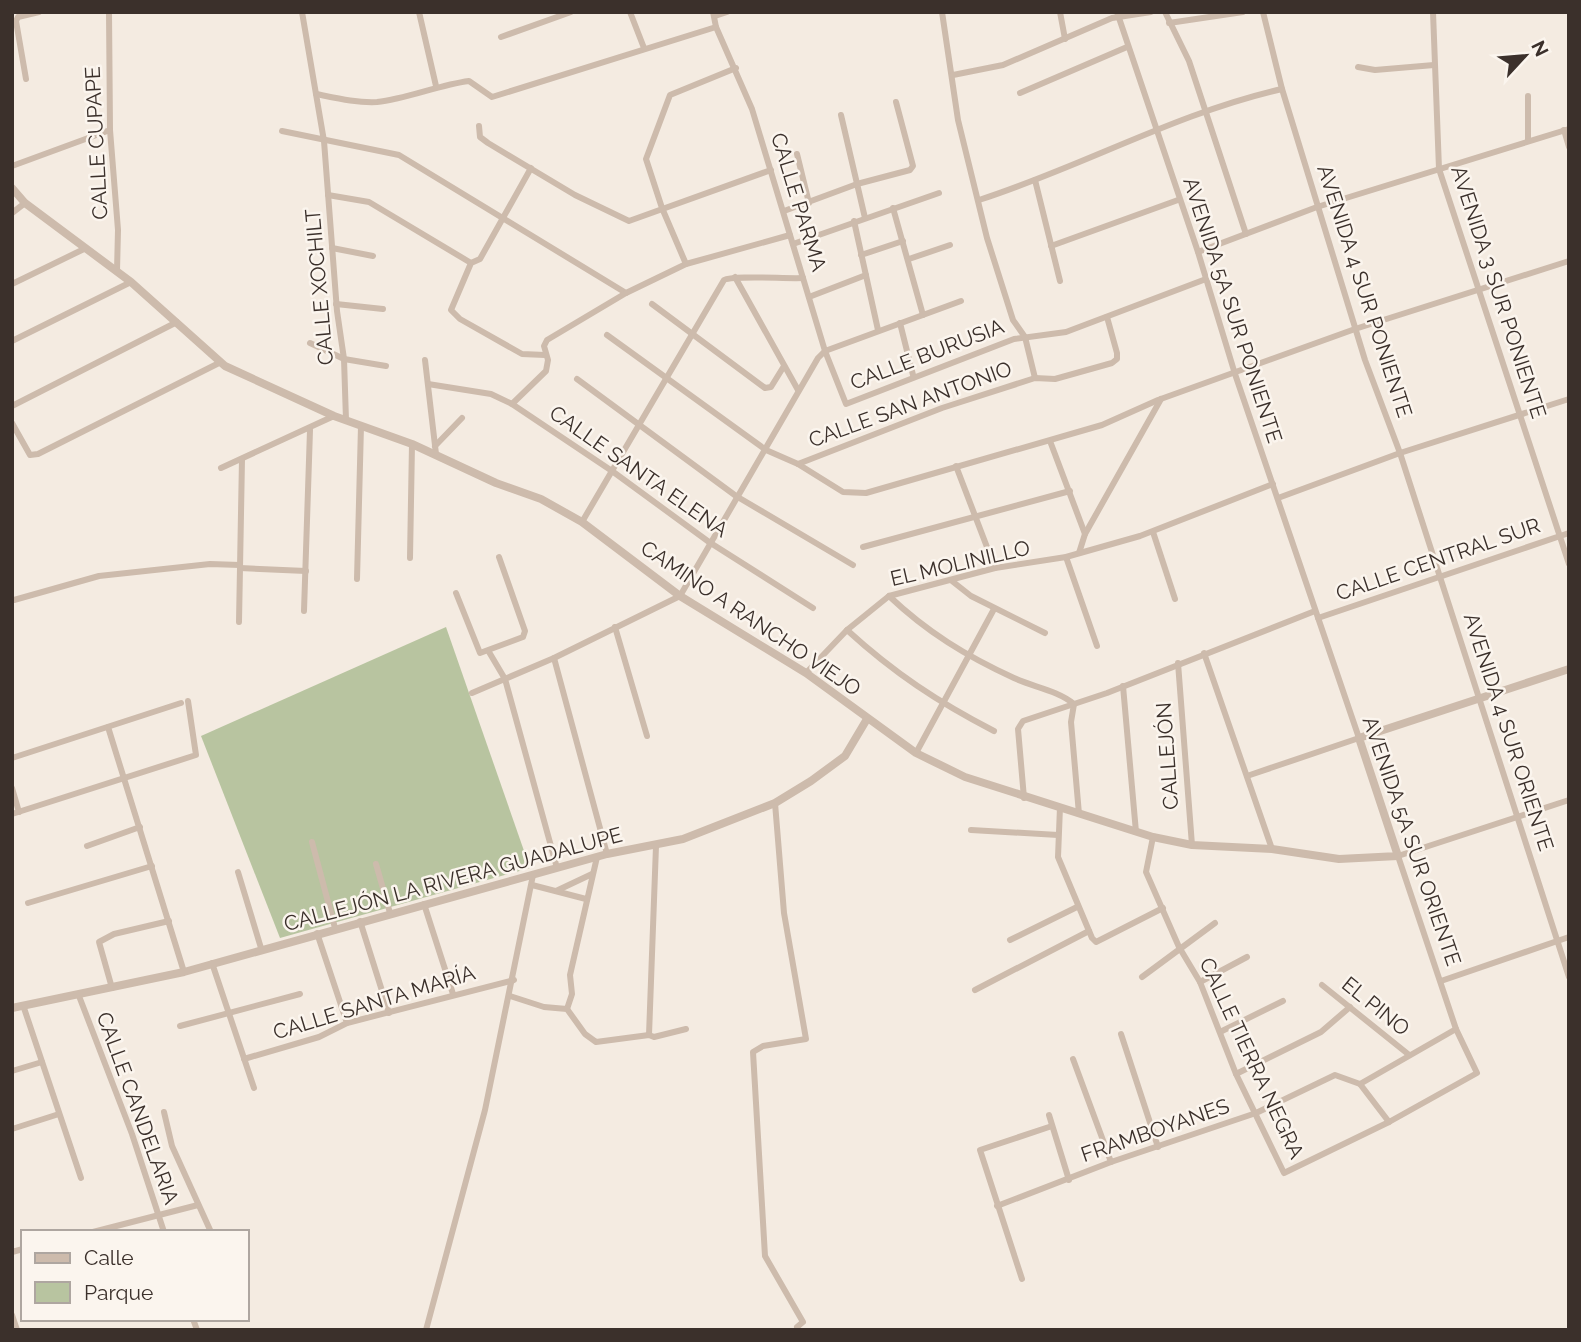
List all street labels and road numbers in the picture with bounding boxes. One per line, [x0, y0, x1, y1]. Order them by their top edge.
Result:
street label: CALLE CUPAPE [80, 66, 112, 220]
street label: CALLE PARMA [766, 130, 832, 274]
street label: AVENIDA 4 SUR PONIENTE [1312, 162, 1418, 420]
street label: AVENIDA 3 SUR PONIENTE [1446, 163, 1552, 421]
street label: AVENIDA 5A SUR PONIENTE [1178, 174, 1288, 446]
street label: CALLE XOCHILT [300, 208, 338, 366]
street label: CALLE BURUSIA [847, 313, 1007, 395]
street label: CALLE SAN ANTONIO [805, 356, 1015, 452]
street label: CALLE SANTA ELENA [545, 400, 733, 542]
street label: CALLE CENTRAL SUR [1333, 512, 1543, 606]
street label: CAMINO A RANCHO VIEJO [636, 535, 866, 701]
street label: EL MOLINILLO [888, 535, 1032, 591]
street label: AVENIDA 4 SUR ORIENTE [1459, 610, 1559, 854]
street label: CALLEJÓN [1151, 701, 1183, 811]
street label: AVENIDA 5A SUR ORIENTE [1358, 713, 1466, 969]
street label: CALLEJÓN LA RIVERA GUADALUPE [281, 822, 625, 936]
street label: CALLE TIERRA NEGRA [1194, 953, 1310, 1163]
street label: CALLE SANTA MARÍA [270, 959, 478, 1045]
street label: EL PINO [1337, 971, 1415, 1041]
street label: CALLE CANDELARIA [92, 1008, 184, 1208]
street label: FRAMBOYANES [1078, 1093, 1233, 1167]

